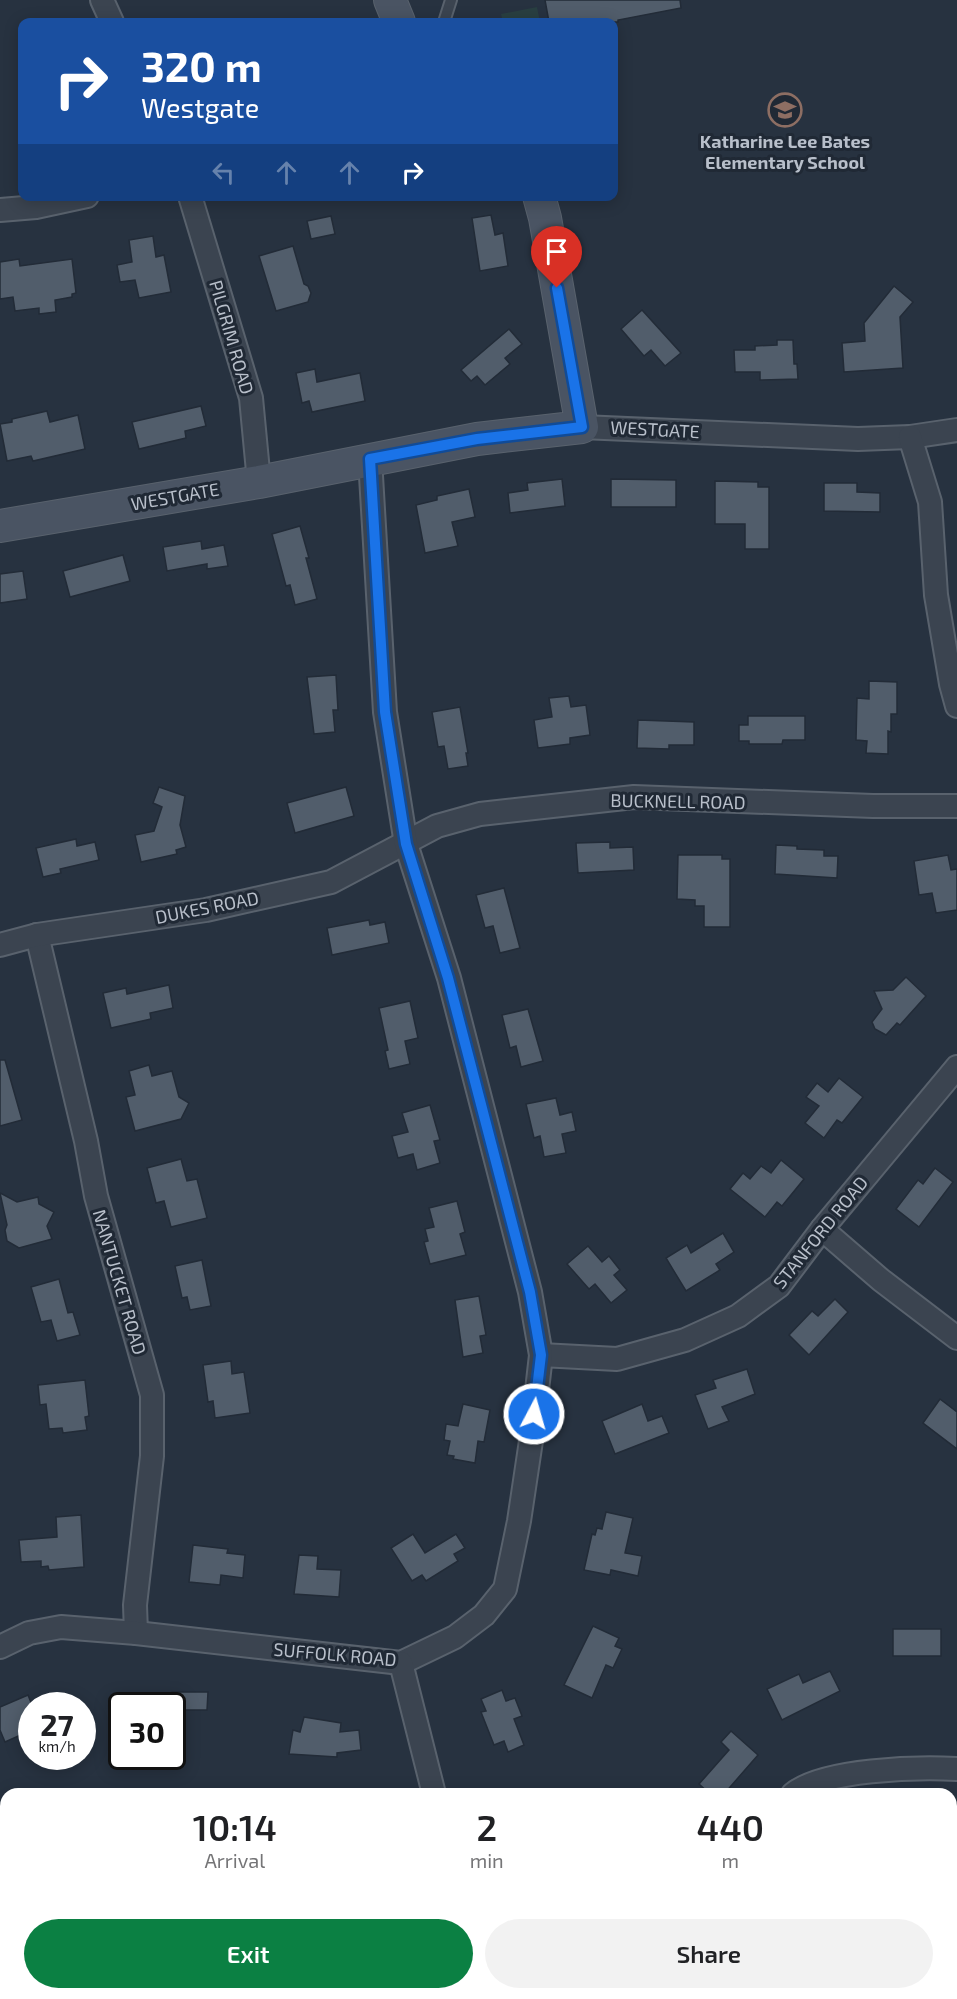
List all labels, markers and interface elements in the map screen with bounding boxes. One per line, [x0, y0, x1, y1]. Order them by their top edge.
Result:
text: 320 m [141, 40, 262, 90]
icon: right [42, 42, 120, 120]
text: Westgate [141, 91, 259, 123]
school or university icon: Katharine Lee Bates Elementary School [767, 92, 803, 128]
place label: Katharine Lee Bates Elementary School [700, 130, 870, 173]
icon: left [207, 156, 240, 189]
icon: ahead [270, 156, 303, 189]
icon: ahead [333, 156, 366, 189]
icon: right [396, 156, 429, 189]
pin [531, 226, 582, 288]
icon: arrive [540, 235, 573, 268]
street label: PILGRIM ROAD [205, 278, 259, 396]
street label: WESTGATE [610, 416, 700, 442]
street label: WESTGATE [129, 477, 221, 515]
street label: BUCKNELL ROAD [610, 789, 746, 813]
street label: DUKES ROAD [153, 886, 261, 928]
street label: STANFORD ROAD [768, 1171, 872, 1293]
street label: NANTUCKET ROAD [89, 1207, 151, 1357]
position arrow [502, 1382, 566, 1446]
street label: SUFFOLK ROAD [273, 1638, 397, 1670]
speed limit sign: 30 [108, 1692, 186, 1770]
text: 27 [40, 1706, 74, 1742]
text: km/h [38, 1737, 76, 1755]
text: 10:14 [193, 1805, 277, 1848]
text: 2 [476, 1805, 497, 1848]
text: 440 [697, 1805, 764, 1848]
text: Arrival [204, 1848, 265, 1872]
text: min [470, 1848, 504, 1872]
text: m [722, 1848, 739, 1872]
button: Exit [24, 1919, 473, 1988]
button: Share [485, 1919, 933, 1988]

